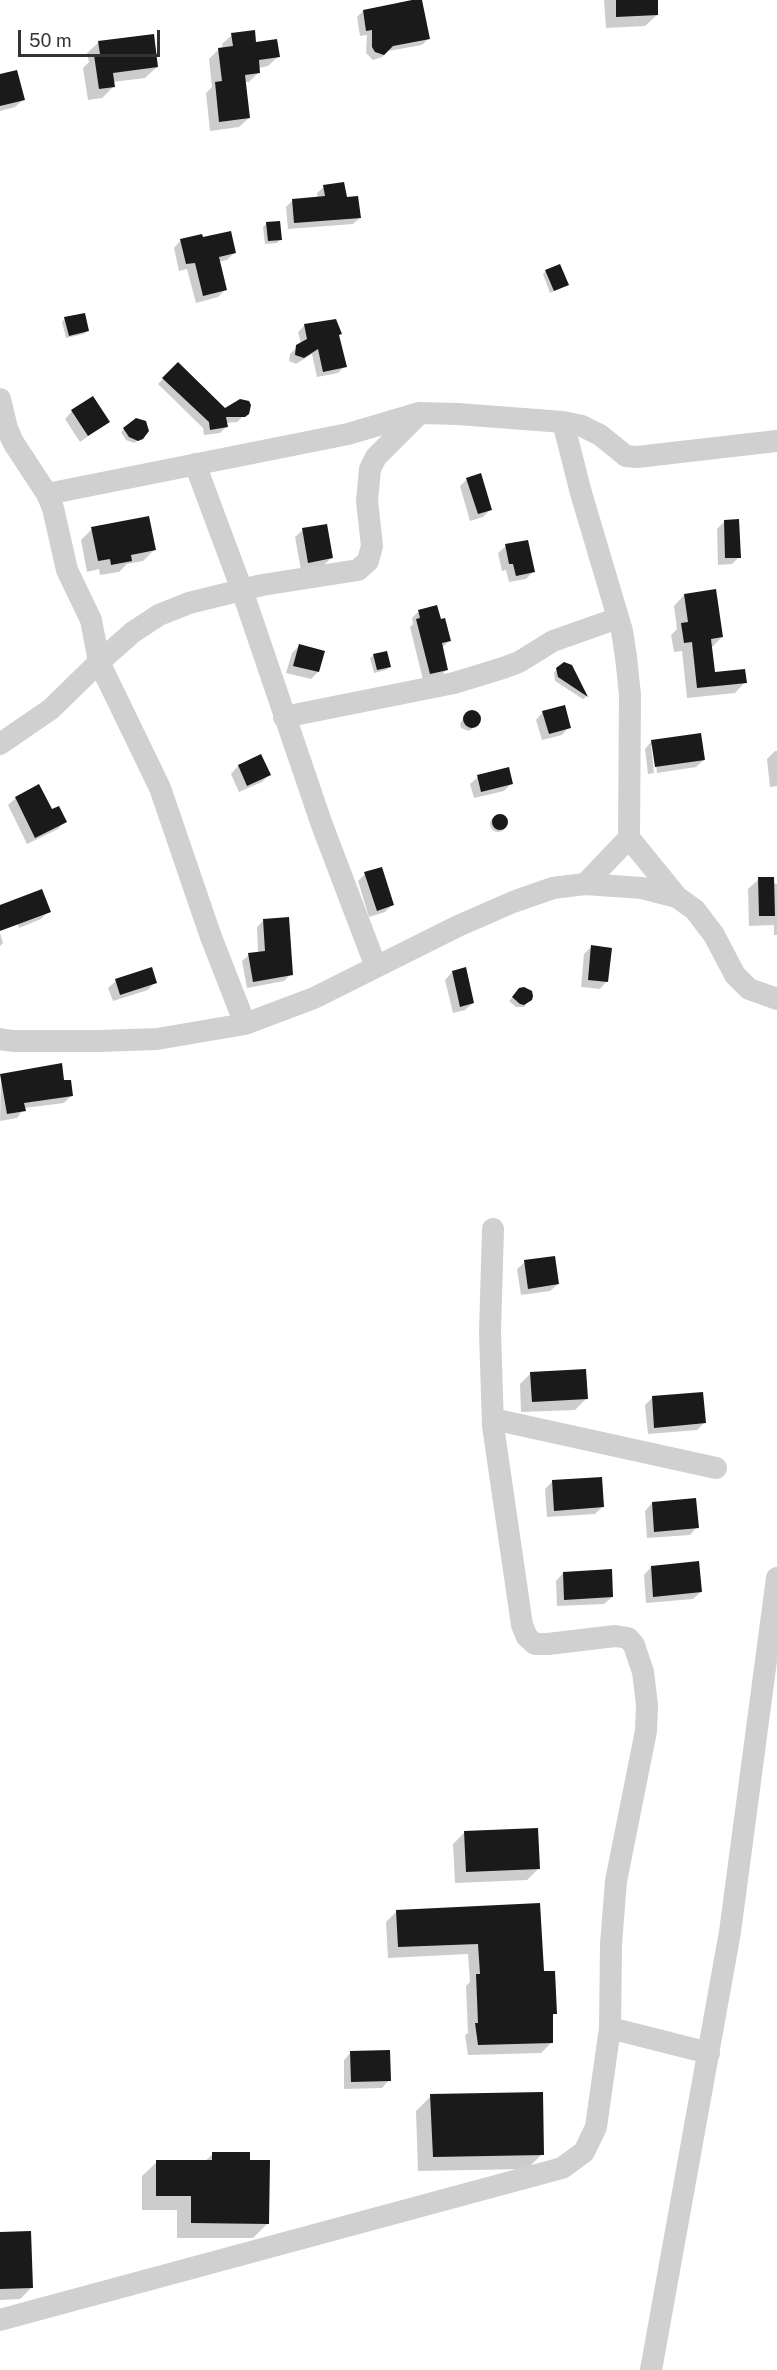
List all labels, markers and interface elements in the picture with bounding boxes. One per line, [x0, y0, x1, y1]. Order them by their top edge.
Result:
scale bar [21, 18, 164, 56]
text: 50 m [29, 30, 72, 51]

